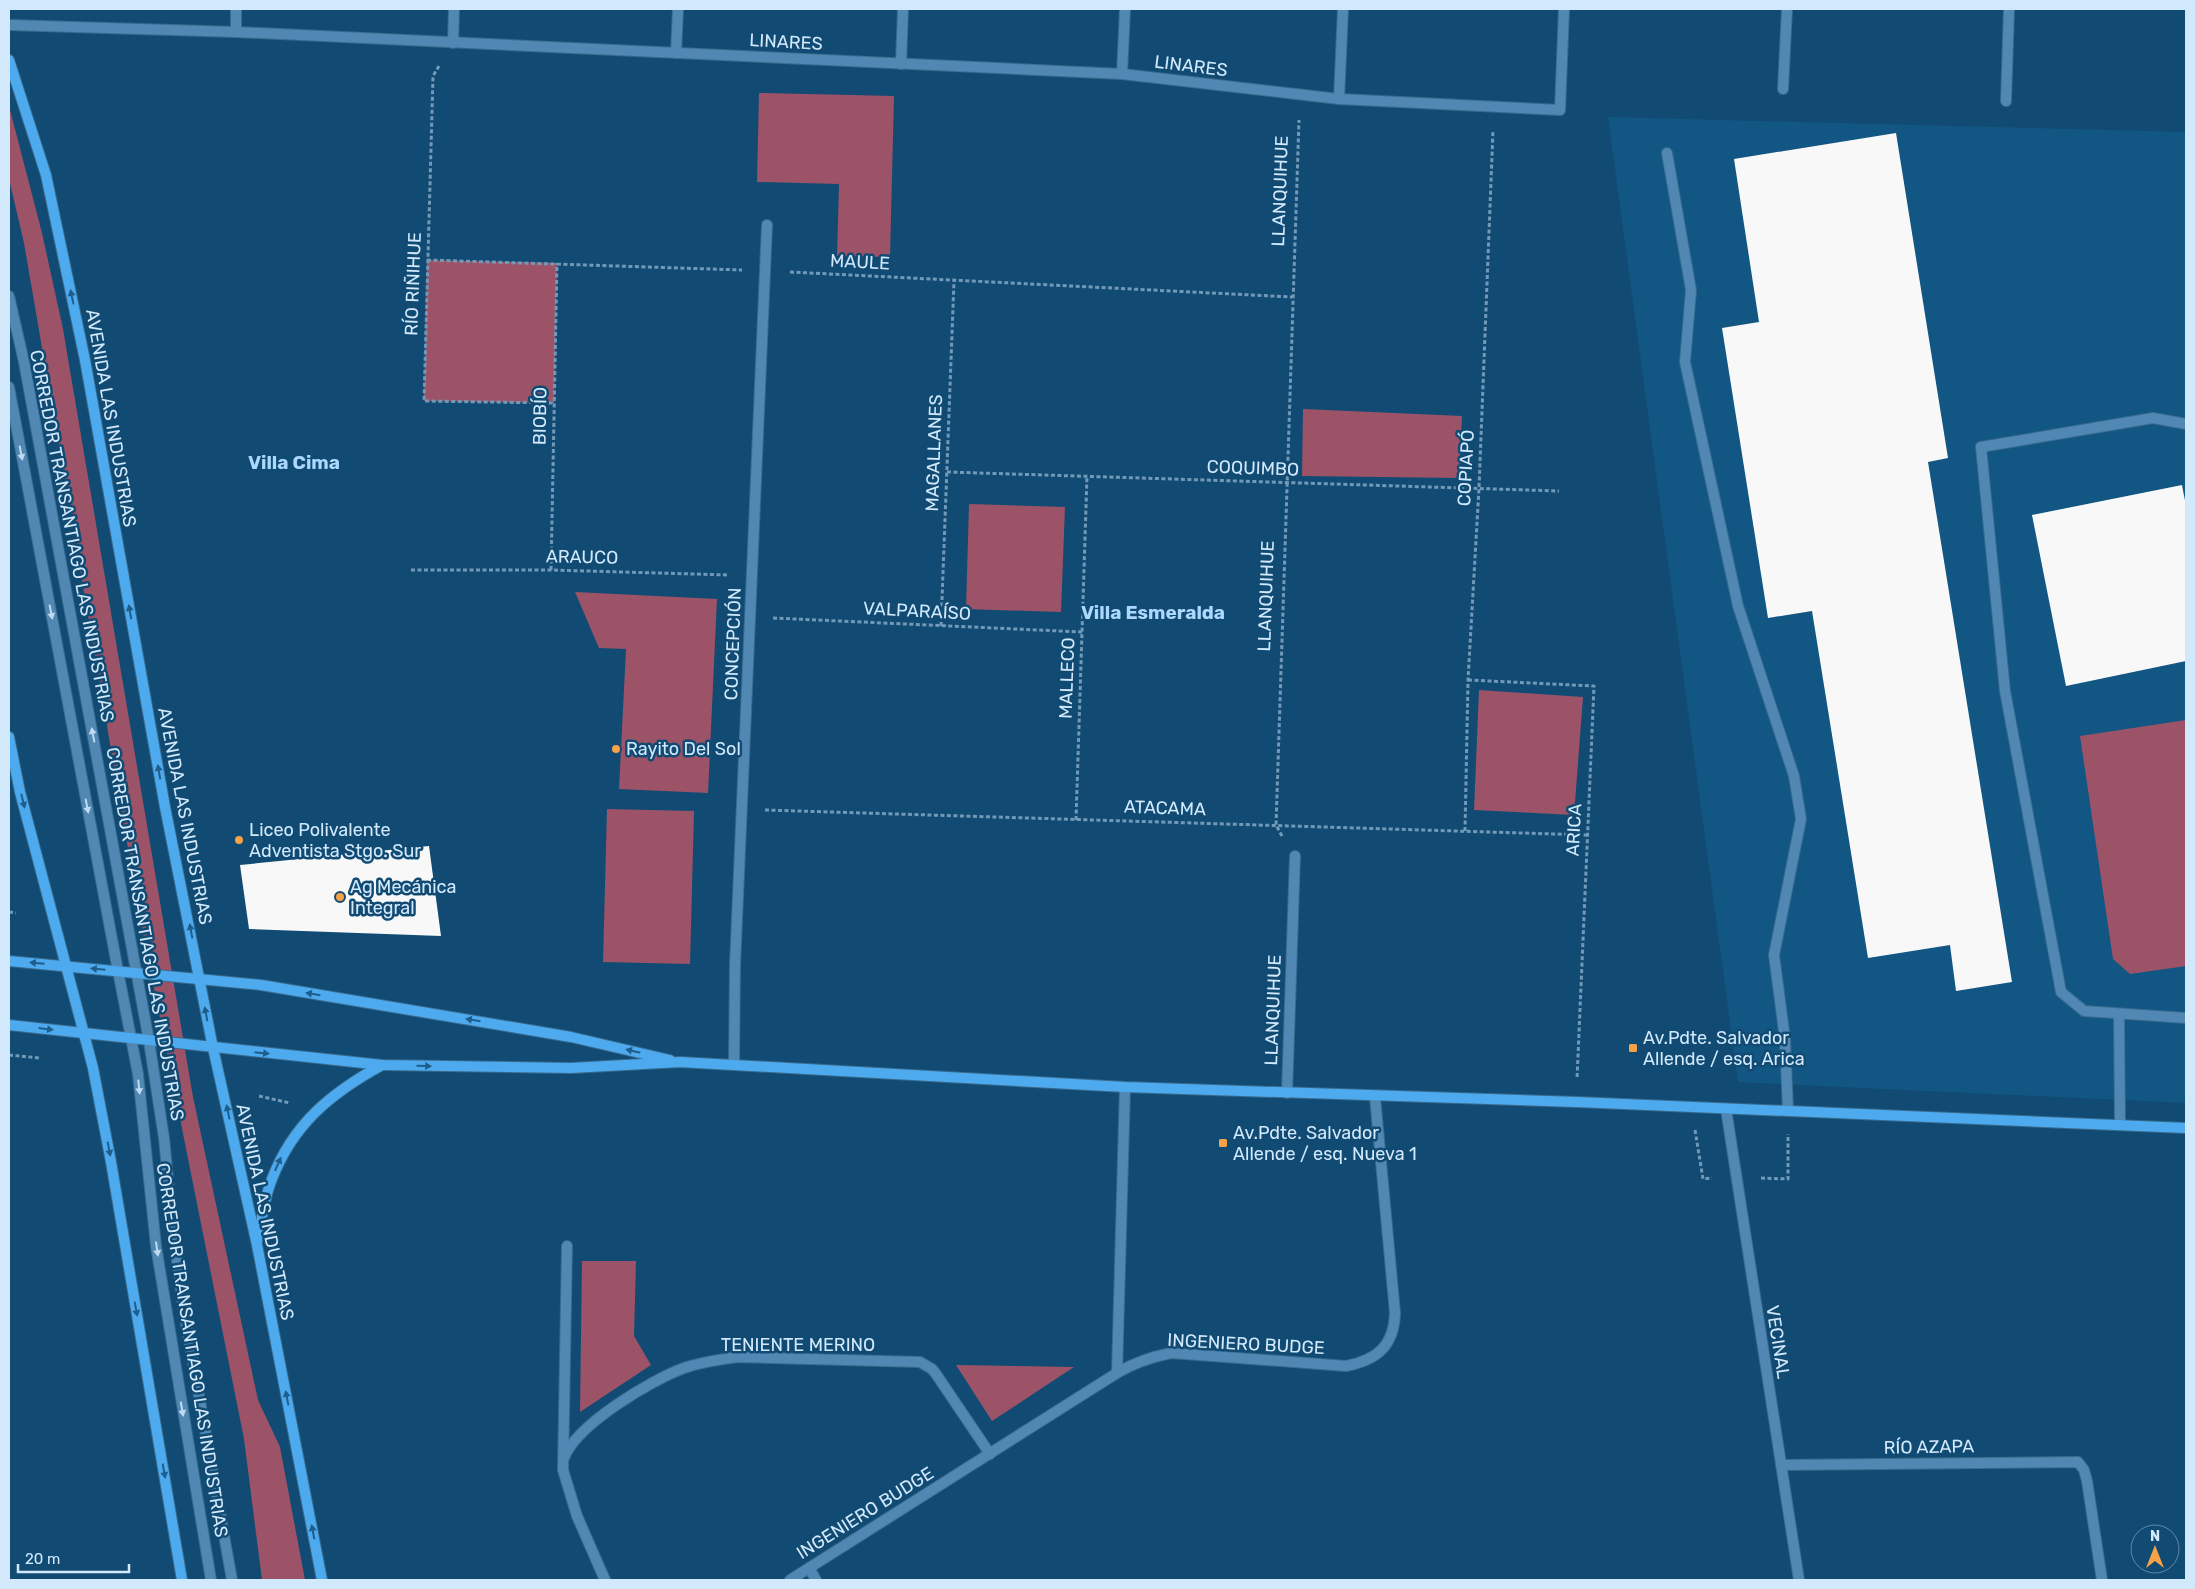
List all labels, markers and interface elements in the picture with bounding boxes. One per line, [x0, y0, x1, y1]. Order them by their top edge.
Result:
street label: LINARES [749, 29, 823, 55]
street label: LINARES [1153, 51, 1229, 81]
street label: LLANQUIHUE [1267, 135, 1293, 247]
street label: RÍO RIÑIHUE [400, 232, 426, 336]
street label: MAULE [830, 249, 890, 275]
one-way arrow [68, 289, 76, 305]
street label: AVENIDA LAS INDUSTRIAS [81, 307, 141, 529]
street label: CORREDOR TRANSANTIAGO LAS INDUSTRIAS [25, 348, 119, 724]
street label: BIOBÍO [528, 387, 552, 445]
street label: MAGALLANES [921, 394, 947, 512]
street label: COPIAPÓ [1453, 429, 1479, 507]
one-way arrow [17, 445, 25, 461]
district label: Villa Cima [248, 451, 340, 474]
street label: COQUIMBO [1206, 455, 1300, 481]
street label: LLANQUIHUE [1253, 540, 1279, 652]
street label: ARAUCO [546, 545, 618, 569]
street label: CONCEPCIÓN [720, 587, 746, 701]
street label: VALPARAÍSO [862, 597, 972, 625]
district label: Villa Esmeralda [1081, 601, 1225, 624]
one-way arrow [125, 603, 133, 619]
one-way arrow [47, 605, 55, 621]
street label: MALLECO [1055, 637, 1079, 719]
street label: AVENIDA LAS INDUSTRIAS [153, 706, 217, 926]
one-way arrow [89, 727, 97, 743]
place label: Rayito Del Sol [626, 738, 741, 760]
marker: Rayito Del Sol [610, 743, 622, 755]
street label: CORREDOR TRANSANTIAGO LAS INDUSTRIAS [101, 746, 189, 1122]
one-way arrow [154, 763, 162, 779]
one-way arrow [19, 794, 27, 809]
street label: ATACAMA [1124, 796, 1206, 820]
one-way arrow [84, 799, 92, 815]
street label: ARICA [1562, 803, 1586, 857]
place label: Liceo Polivalente Adventista Stgo. Sur [249, 819, 421, 862]
marker: Liceo Polivalente Adventista Stgo. Sur [233, 834, 245, 846]
place label: Ag Mecánica Integral [350, 876, 456, 919]
marker: Ag Mecánica Integral [334, 891, 346, 903]
one-way arrow [186, 923, 194, 939]
street label: LLANQUIHUE [1260, 954, 1286, 1066]
one-way arrow [29, 959, 45, 967]
one-way arrow [90, 965, 106, 973]
one-way arrow [305, 989, 321, 997]
one-way arrow [202, 1006, 210, 1021]
one-way arrow [465, 1016, 481, 1024]
one-way arrow [39, 1025, 55, 1033]
place label: Av.Pdte. Salvador Allende / esq. Arica [1643, 1027, 1805, 1070]
marker: Av.Pdte. Salvador Allende / esq. Arica [1627, 1042, 1639, 1054]
one-way arrow [625, 1047, 641, 1055]
one-way arrow [254, 1050, 270, 1058]
one-way arrow [416, 1062, 432, 1070]
one-way arrow [135, 1080, 143, 1096]
street label: AVENIDA LAS INDUSTRIAS [231, 1102, 299, 1322]
one-way arrow [224, 1104, 232, 1120]
place label: Av.Pdte. Salvador Allende / esq. Nueva 1 [1233, 1122, 1417, 1165]
marker: Av.Pdte. Salvador Allende / esq. Nueva 1 [1217, 1137, 1229, 1149]
one-way arrow [105, 1141, 113, 1157]
one-way arrow [275, 1157, 283, 1171]
street label: CORREDOR TRANSANTIAGO LAS INDUSTRIAS [152, 1161, 232, 1539]
one-way arrow [153, 1241, 161, 1257]
one-way arrow [133, 1301, 141, 1317]
street label: VECINAL [1761, 1304, 1795, 1380]
street label: INGENIERO BUDGE [1167, 1329, 1325, 1359]
street label: TENIENTE MERINO [721, 1334, 875, 1356]
one-way arrow [283, 1390, 291, 1405]
one-way arrow [178, 1402, 186, 1418]
street label: RÍO AZAPA [1883, 1435, 1975, 1459]
street label: INGENIERO BUDGE [792, 1462, 938, 1564]
one-way arrow [160, 1463, 168, 1479]
north arrow [2130, 1524, 2180, 1574]
one-way arrow [309, 1525, 317, 1540]
text: N [2150, 1528, 2160, 1545]
scale bar [18, 1542, 129, 1574]
text: 20 m [25, 1550, 60, 1568]

